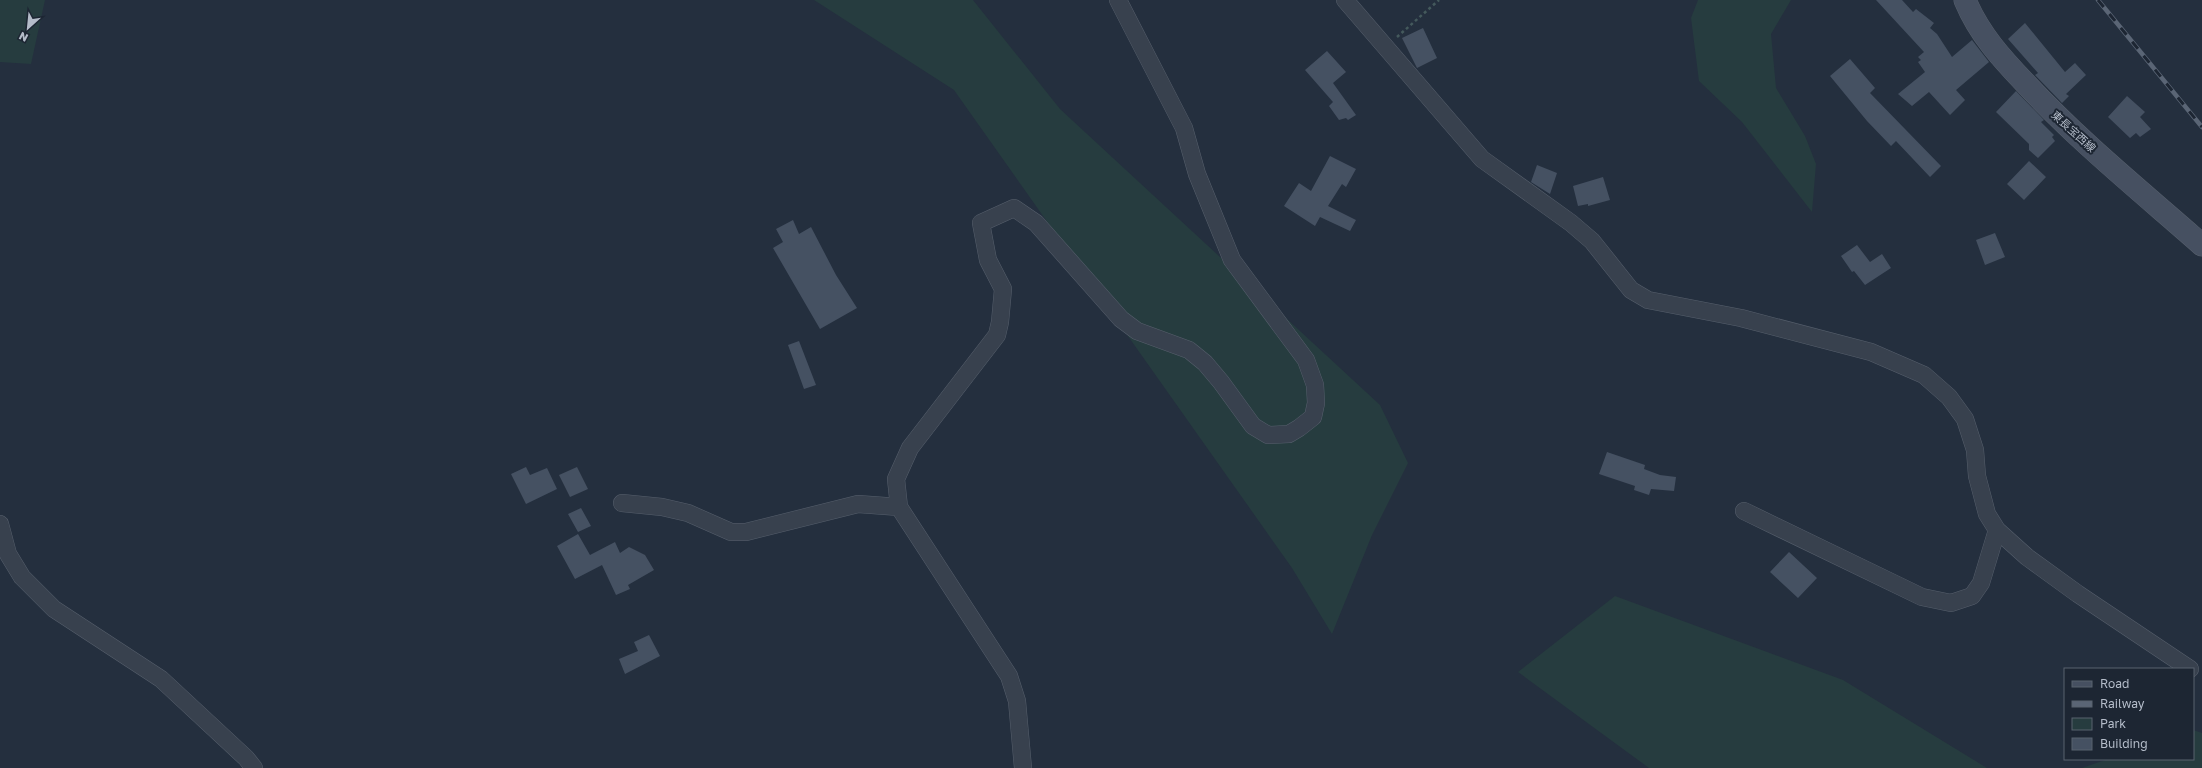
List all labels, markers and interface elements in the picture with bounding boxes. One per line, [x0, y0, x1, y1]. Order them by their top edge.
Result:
north arrow [8, 8, 48, 48]
text: N [17, 30, 30, 45]
street label: 東長宝西線 [2049, 108, 2099, 154]
legend [2064, 668, 2194, 760]
text: Road [2100, 676, 2129, 691]
text: Railway [2100, 696, 2145, 711]
text: Park [2100, 716, 2126, 731]
text: Building [2100, 736, 2148, 751]

